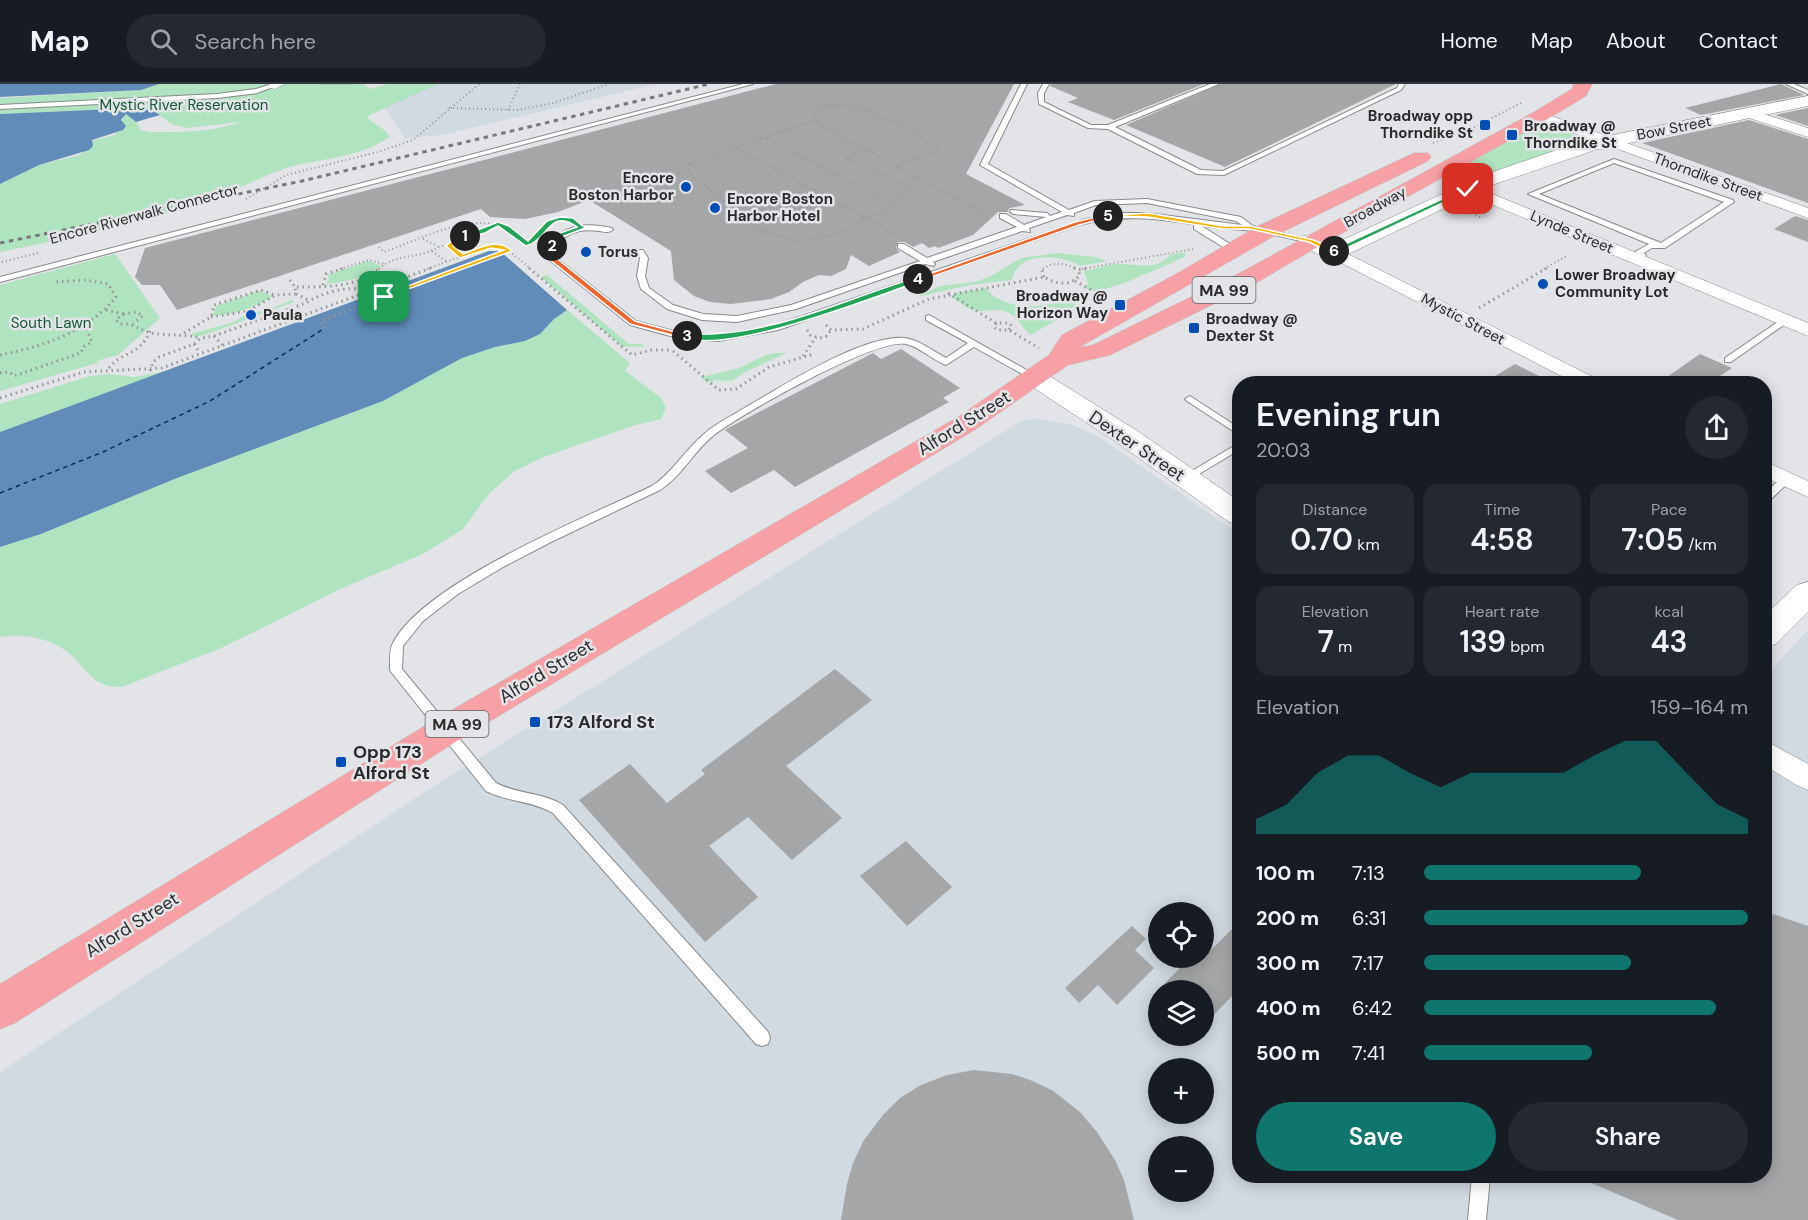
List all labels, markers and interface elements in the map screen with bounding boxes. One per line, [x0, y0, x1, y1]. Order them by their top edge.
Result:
search box [126, 14, 546, 68]
text: Map [30, 23, 90, 60]
icon: search [147, 25, 180, 58]
text: Search here [195, 27, 316, 56]
text: Home [1440, 27, 1498, 55]
text: Map [1531, 27, 1573, 55]
text: About [1606, 27, 1666, 55]
text: Contact [1699, 27, 1778, 55]
park label: Mystic River Reservation [100, 95, 268, 115]
place label: Broadway opp Thorndike St [1368, 106, 1473, 143]
street label: Bow Street [1635, 111, 1713, 145]
place label: Broadway @ Thorndike St [1524, 116, 1617, 153]
marker: Broadway opp Thorndike St [1478, 118, 1492, 132]
marker: Broadway @ Thorndike St [1505, 128, 1519, 142]
street label: Thorndike Street [1650, 148, 1766, 206]
pin [1442, 163, 1493, 214]
place label: Encore Boston Harbor [569, 168, 674, 205]
icon: check [1451, 172, 1484, 205]
street label: Encore Riverwalk Connector [47, 179, 241, 249]
marker: Encore Boston Harbor [679, 180, 693, 194]
street label: Broadway [1340, 181, 1410, 232]
place label: Encore Boston Harbor Hotel [727, 189, 833, 226]
marker: Encore Boston Harbor Hotel [708, 201, 722, 215]
pin: 5 [1093, 201, 1123, 231]
text: 5 [1103, 205, 1113, 226]
street label: Lynde Street [1527, 206, 1617, 259]
pin: 1 [450, 221, 480, 251]
text: 1 [462, 225, 468, 246]
pin: 2 [537, 231, 567, 261]
text: 2 [547, 235, 557, 256]
pin: 6 [1319, 236, 1349, 266]
text: 6 [1329, 240, 1339, 261]
place label: Torus [598, 242, 638, 262]
marker: Torus [579, 245, 593, 259]
pin: 4 [903, 264, 933, 294]
place label: Lower Broadway Community Lot [1555, 265, 1676, 302]
text: 4 [913, 268, 923, 289]
pin [358, 271, 409, 322]
road number: MA 99 [1192, 277, 1256, 303]
marker: Lower Broadway Community Lot [1536, 277, 1550, 291]
icon: arrive [367, 280, 400, 313]
place label: Broadway @ Horizon Way [1016, 286, 1108, 323]
street label: Mystic Street [1418, 289, 1509, 350]
marker: Broadway @ Horizon Way [1113, 298, 1127, 312]
place label: Paula [263, 305, 303, 325]
marker: Paula [244, 308, 258, 322]
place label: Broadway @ Dexter St [1206, 309, 1298, 346]
park label: South Lawn [11, 313, 91, 333]
pin: 3 [672, 321, 702, 351]
marker: Broadway @ Dexter St [1187, 321, 1201, 335]
text: 3 [682, 325, 692, 346]
street label: Alford Street [913, 385, 1015, 461]
text: Evening run [1256, 393, 1441, 436]
button: share [1685, 396, 1748, 459]
street label: Dexter Street [1084, 405, 1190, 487]
text: 20:03 [1256, 437, 1311, 463]
text: Distance [1303, 499, 1367, 520]
text: Time [1484, 499, 1520, 520]
text: Pace [1651, 499, 1687, 520]
text: 0.70 [1290, 520, 1353, 559]
text: 4:58 [1470, 520, 1534, 559]
text: 7:05 [1621, 520, 1684, 559]
text: km [1353, 534, 1380, 555]
text: /km [1684, 534, 1717, 555]
text: Elevation [1302, 601, 1368, 622]
text: Heart rate [1465, 601, 1539, 622]
text: kcal [1655, 601, 1683, 622]
text: 7 [1318, 622, 1334, 661]
text: 139 [1459, 622, 1506, 661]
text: 43 [1650, 622, 1688, 661]
street label: Alford Street [494, 633, 598, 709]
text: m [1334, 636, 1352, 657]
text: bpm [1506, 636, 1545, 657]
text: Elevation [1256, 694, 1339, 720]
text: 159–164 m [1650, 694, 1748, 720]
place label: 173 Alford St [547, 710, 655, 734]
road number: MA 99 [426, 711, 488, 737]
marker: 173 Alford St [528, 715, 542, 729]
place label: Opp 173 Alford St [353, 740, 430, 785]
marker: Opp 173 Alford St [334, 755, 348, 769]
text: 100 m [1256, 860, 1315, 886]
text: 7:13 [1352, 860, 1385, 886]
street label: Alford Street [81, 887, 183, 963]
map controls [1148, 902, 1214, 1202]
button: locate [1148, 902, 1214, 968]
text: 200 m [1256, 905, 1319, 931]
text: 6:31 [1352, 905, 1386, 931]
text: 300 m [1256, 950, 1320, 976]
text: 7:17 [1352, 950, 1384, 976]
button: layers [1148, 980, 1214, 1046]
text: 400 m [1256, 995, 1321, 1021]
text: 6:42 [1352, 995, 1392, 1021]
text: 500 m [1256, 1040, 1320, 1066]
text: 7:41 [1352, 1040, 1385, 1066]
button: + [1148, 1058, 1214, 1124]
button: Save [1256, 1102, 1496, 1171]
button: Share [1508, 1102, 1748, 1171]
button: − [1148, 1136, 1214, 1202]

